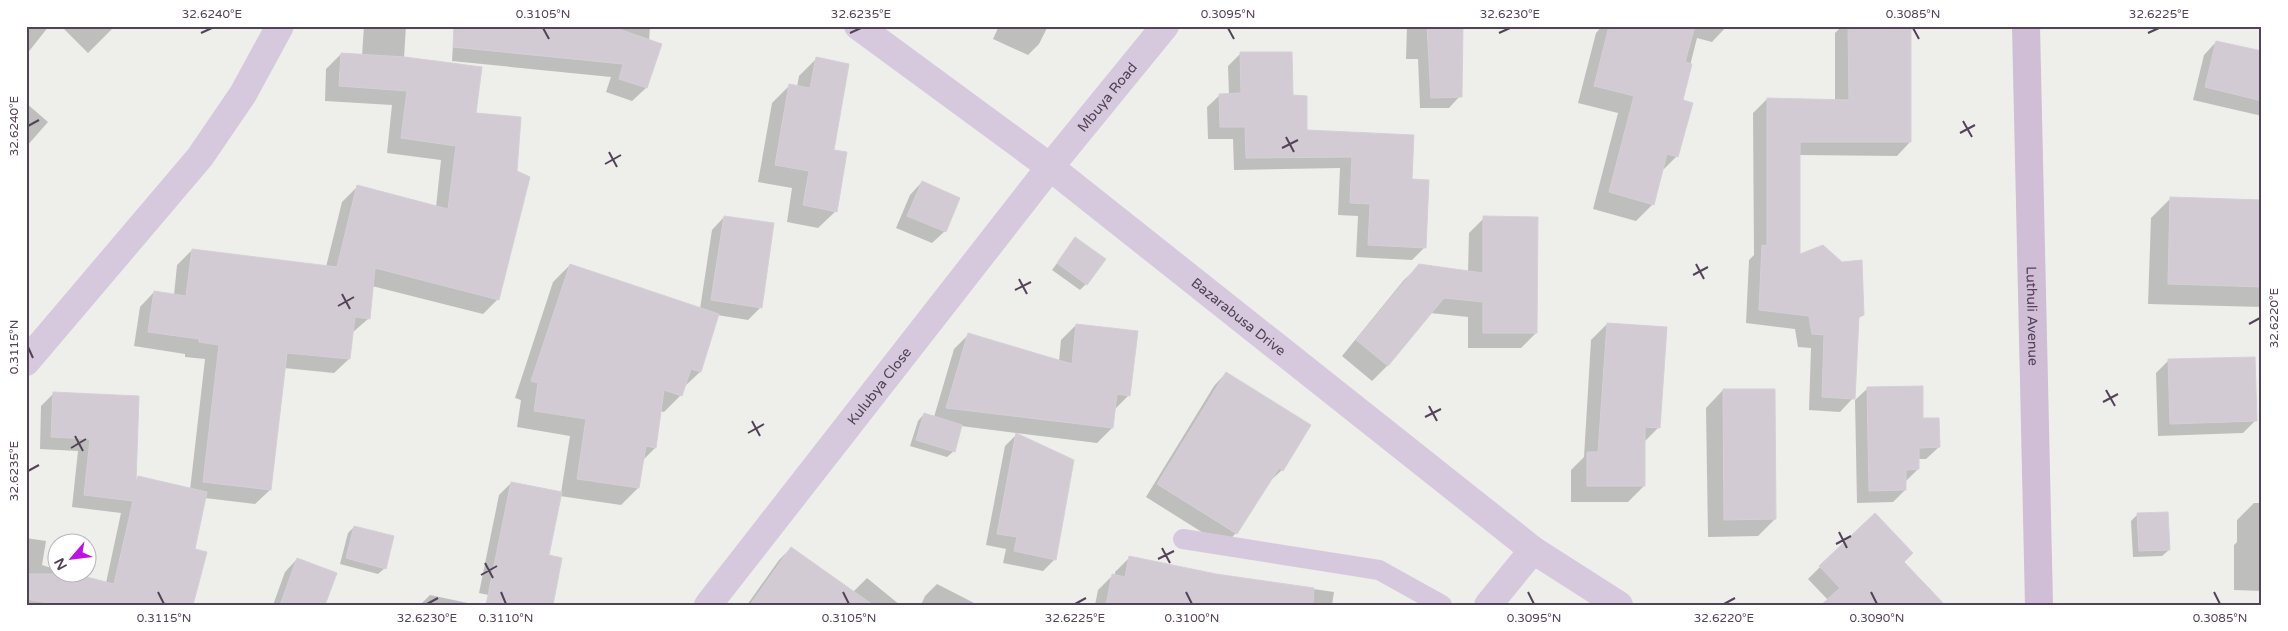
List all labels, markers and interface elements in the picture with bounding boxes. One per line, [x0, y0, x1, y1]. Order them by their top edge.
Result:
text: 32.6240°E [182, 7, 243, 21]
text: 0.3105°N [516, 7, 570, 21]
text: 32.6235°E [831, 7, 891, 21]
text: 0.3095°N [1201, 7, 1255, 21]
text: 32.6230°E [1480, 7, 1541, 21]
text: 0.3085°N [1886, 7, 1940, 21]
text: 32.6225°E [2129, 7, 2189, 21]
street label: Mbuya Road [1074, 59, 1141, 136]
text: 32.6240°E [7, 95, 21, 156]
street label: Luthuli Avenue [2022, 266, 2042, 366]
street label: Bazarabusa Drive [1188, 274, 1289, 360]
text: 32.6220°E [2267, 287, 2281, 348]
text: 0.3115°N [7, 320, 21, 374]
street label: Kulubya Close [844, 344, 915, 428]
text: 32.6235°E [7, 441, 21, 501]
north arrow [48, 534, 98, 584]
text: N [51, 555, 71, 573]
text: 0.3115°N [137, 611, 191, 625]
text: 32.6230°E [397, 611, 458, 625]
text: 0.3110°N [479, 611, 533, 625]
text: 0.3105°N [822, 611, 876, 625]
text: 32.6225°E [1045, 611, 1105, 625]
text: 0.3100°N [1165, 611, 1219, 625]
text: 0.3095°N [1507, 611, 1561, 625]
text: 32.6220°E [1694, 611, 1755, 625]
text: 0.3090°N [1850, 611, 1904, 625]
text: 0.3085°N [2193, 611, 2247, 625]

